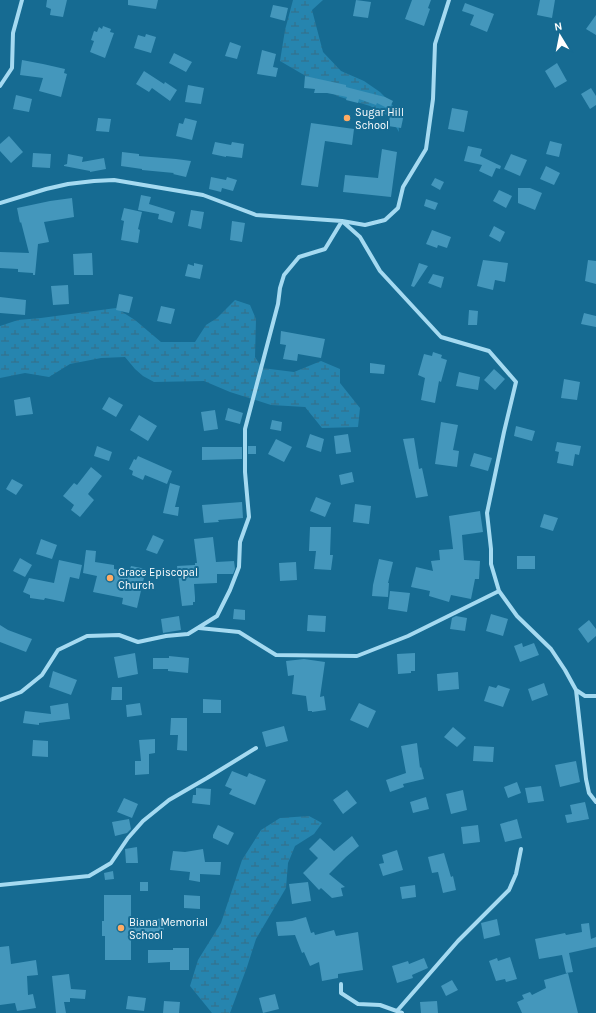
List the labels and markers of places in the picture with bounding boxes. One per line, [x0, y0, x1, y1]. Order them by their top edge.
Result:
place label: Sugar Hill School [355, 106, 404, 132]
marker: Sugar Hill School [342, 113, 352, 123]
place label: Grace Episcopal Church [118, 566, 198, 592]
marker: Grace Episcopal Church [105, 573, 115, 583]
place label: Biana Memorial School [129, 916, 208, 942]
marker: Biana Memorial School [116, 923, 126, 933]

